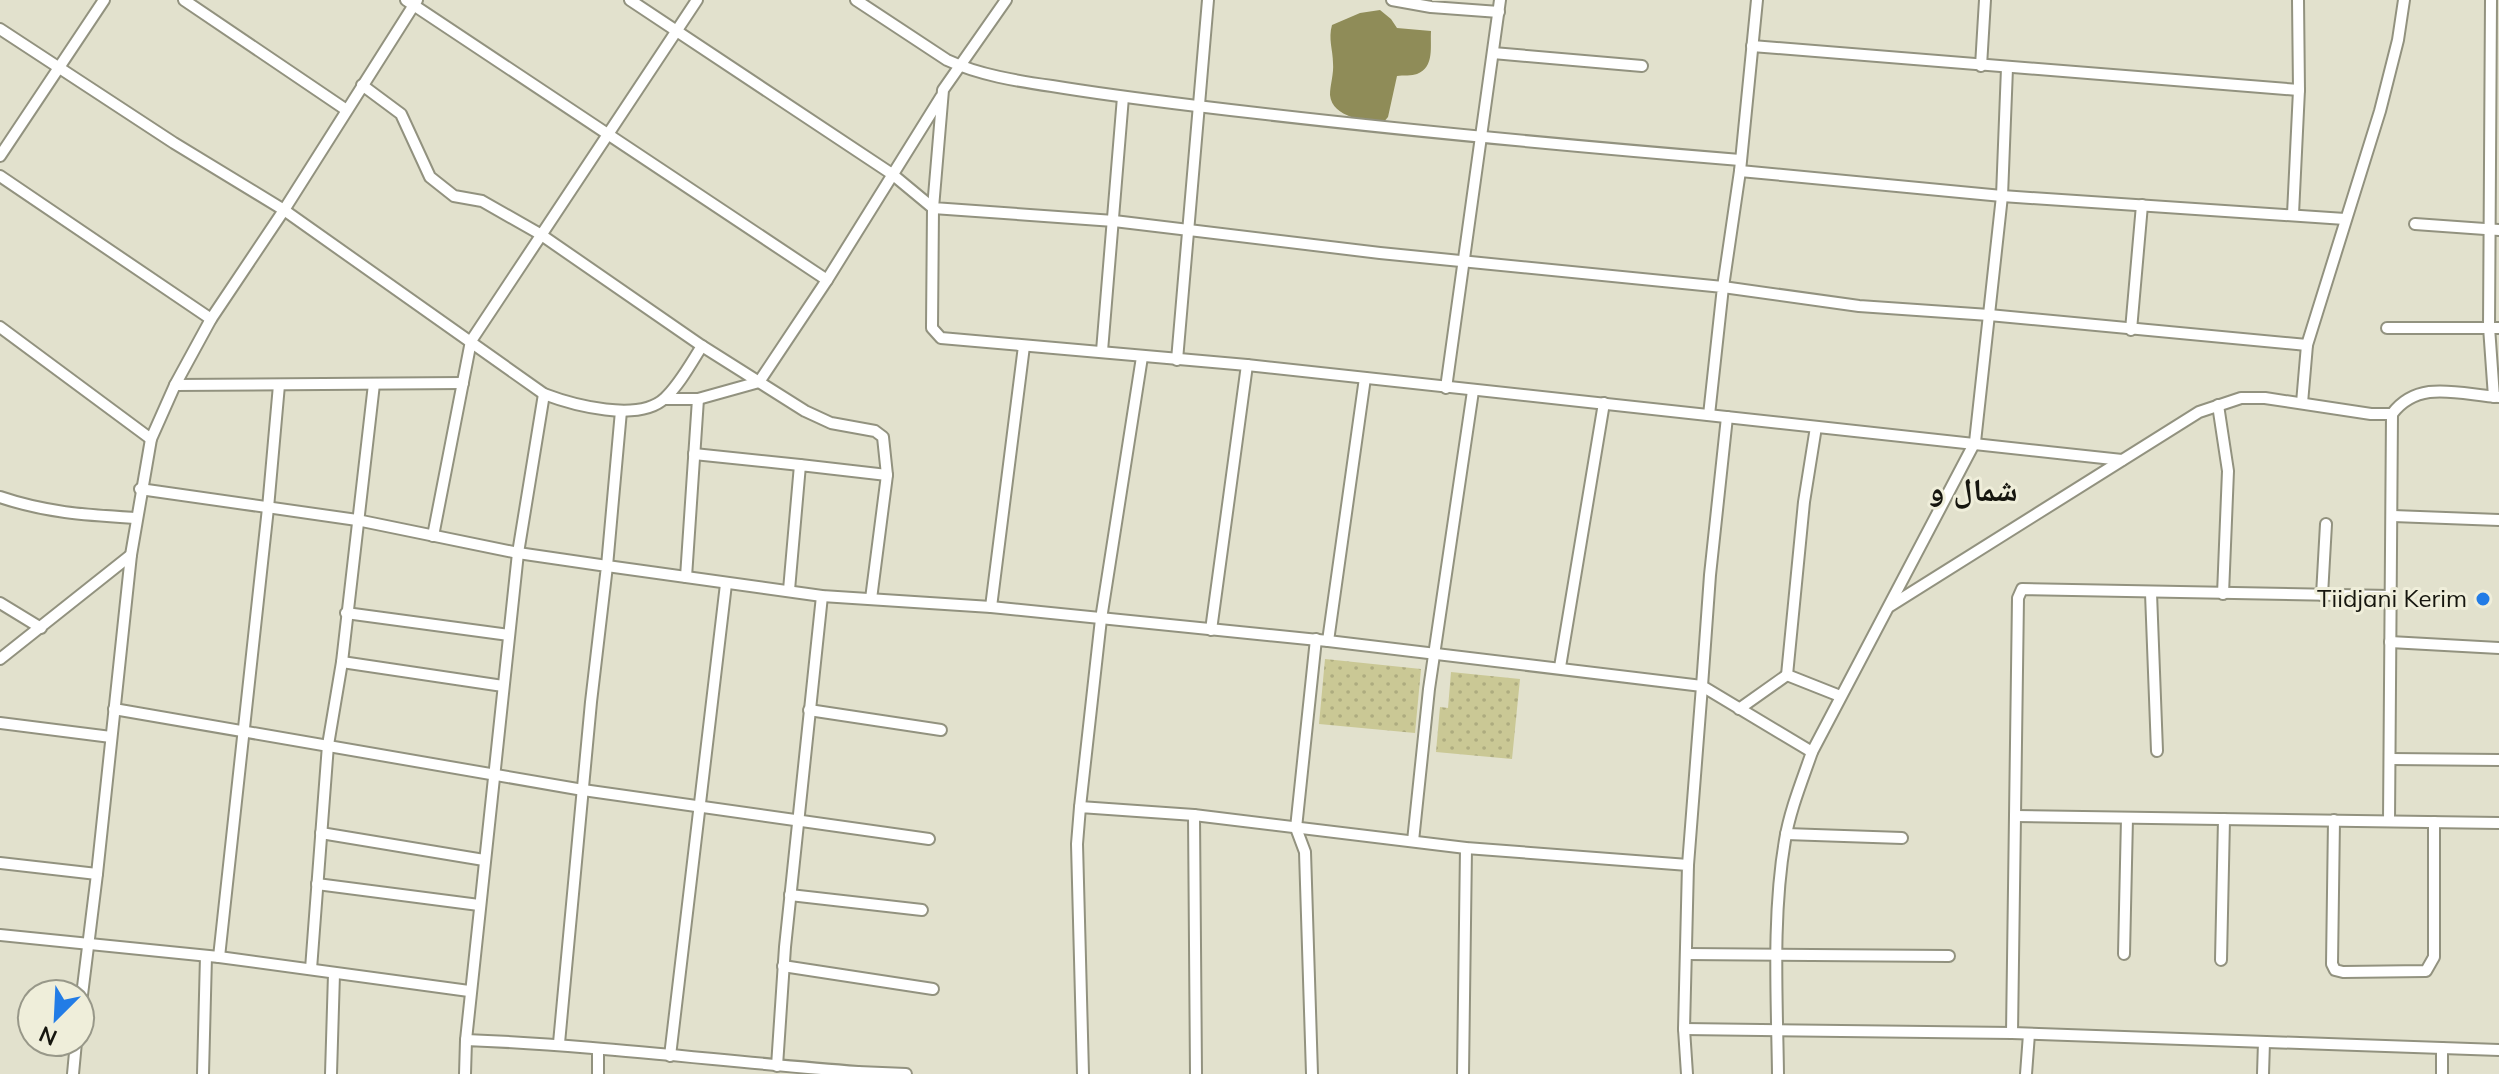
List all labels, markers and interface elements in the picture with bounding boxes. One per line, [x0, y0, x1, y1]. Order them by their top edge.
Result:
district label: شمال و [1928, 469, 2018, 509]
place label: Tiidjani Kerim [2317, 583, 2467, 613]
marker: Tiidjani Kerim [2474, 590, 2492, 608]
north arrow [16, 978, 96, 1058]
text: N [35, 1020, 61, 1052]

